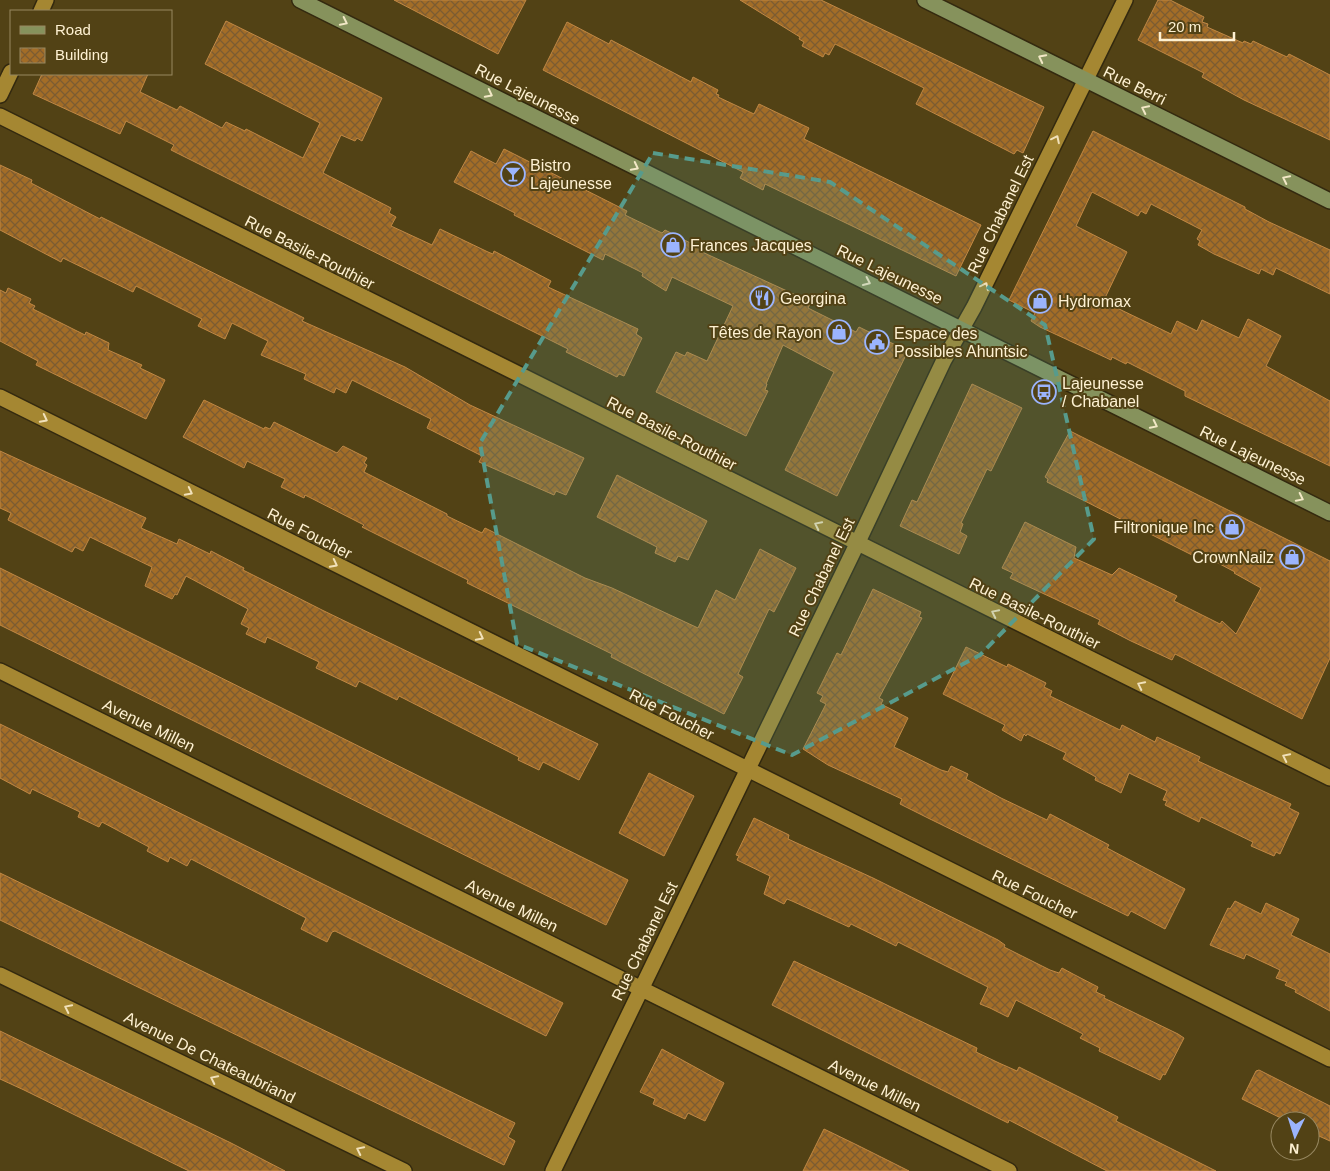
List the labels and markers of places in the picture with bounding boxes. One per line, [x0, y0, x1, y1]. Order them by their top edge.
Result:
place label: Bistro Lajeunesse [530, 157, 612, 192]
bar icon: Bistro Lajeunesse [500, 161, 526, 187]
shop icon: Frances Jacques [660, 232, 686, 258]
place label: Frances Jacques [690, 237, 812, 254]
restaurant icon: Georgina [749, 285, 775, 311]
shop icon: Hydromax [1027, 288, 1053, 314]
place label: Georgina [780, 290, 846, 307]
place label: Hydromax [1058, 293, 1131, 310]
shop icon: Têtes de Rayon [826, 319, 852, 345]
place label: Têtes de Rayon [709, 324, 822, 341]
place label: Espace des Possibles Ahuntsic [894, 325, 1027, 360]
public building icon: Espace des Possibles Ahuntsic [864, 329, 890, 355]
place label: Lajeunesse / Chabanel [1062, 375, 1144, 410]
bus stop icon: Lajeunesse / Chabanel [1031, 379, 1057, 405]
shop icon: Filtronique Inc [1219, 514, 1245, 540]
place label: Filtronique Inc [1114, 519, 1214, 536]
shop icon: CrownNailz [1279, 544, 1305, 570]
place label: CrownNailz [1192, 549, 1274, 566]

